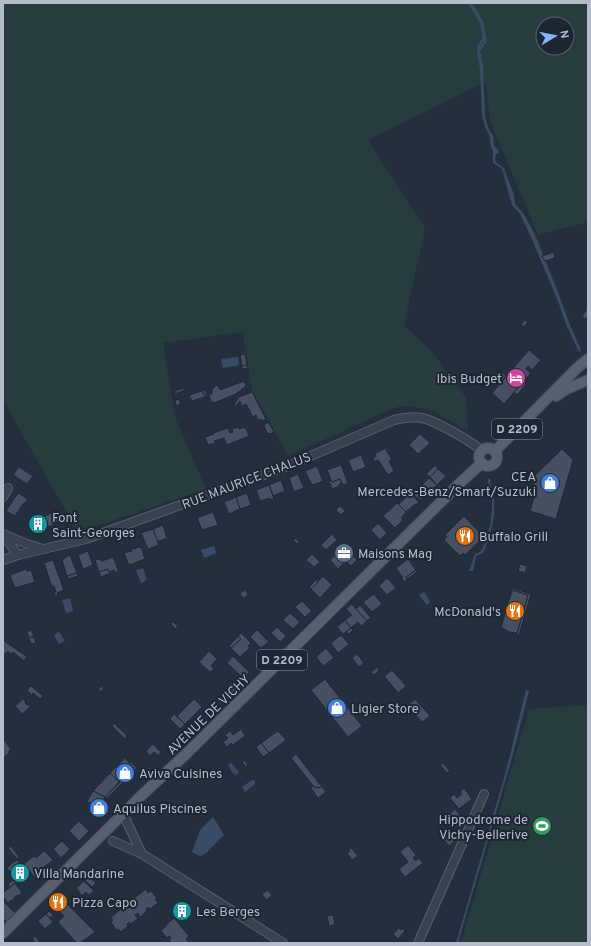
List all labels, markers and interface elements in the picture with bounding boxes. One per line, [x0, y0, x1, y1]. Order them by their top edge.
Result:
north arrow [535, 16, 575, 56]
text: N [556, 29, 571, 40]
hotel icon: Ibis Budget [505, 367, 527, 389]
place label: Ibis Budget [436, 372, 502, 388]
road number: D 2209 [492, 419, 542, 439]
street label: RUE MAURICE CHALUS [180, 450, 313, 514]
place label: CEA Mercedes-Benz/Smart/Suzuki [357, 470, 536, 501]
shop icon: CEA Mercedes-Benz/Smart/Suzuki [539, 472, 561, 494]
place label: Font Saint-Georges [52, 511, 135, 542]
building icon: Font Saint-Georges [27, 513, 49, 535]
restaurant icon: Buffalo Grill [454, 525, 476, 547]
place label: Buffalo Grill [479, 530, 548, 546]
office icon: Maisons Mag [333, 542, 355, 564]
place label: Maisons Mag [358, 547, 432, 563]
restaurant icon: McDonald's [504, 600, 526, 622]
place label: McDonald's [434, 605, 501, 621]
road number: D 2209 [257, 650, 307, 670]
street label: AVENUE DE VICHY [165, 672, 254, 759]
shop icon: Ligier Store [326, 697, 348, 719]
place label: Ligier Store [351, 702, 419, 718]
shop icon: Aviva Cuisines [114, 762, 136, 784]
place label: Aviva Cuisines [139, 767, 222, 783]
shop icon: Aquilus Piscines [88, 797, 110, 819]
place label: Aquilus Piscines [113, 802, 207, 818]
place label: Hippodrome de Vichy-Bellerive [439, 813, 528, 844]
sports icon: Hippodrome de Vichy-Bellerive [531, 815, 553, 837]
building icon: Villa Mandarine [9, 862, 31, 884]
place label: Villa Mandarine [34, 867, 124, 883]
restaurant icon: Pizza Capo [47, 891, 69, 913]
place label: Pizza Capo [72, 896, 137, 912]
building icon: Les Berges [171, 900, 193, 922]
place label: Les Berges [196, 905, 260, 921]

